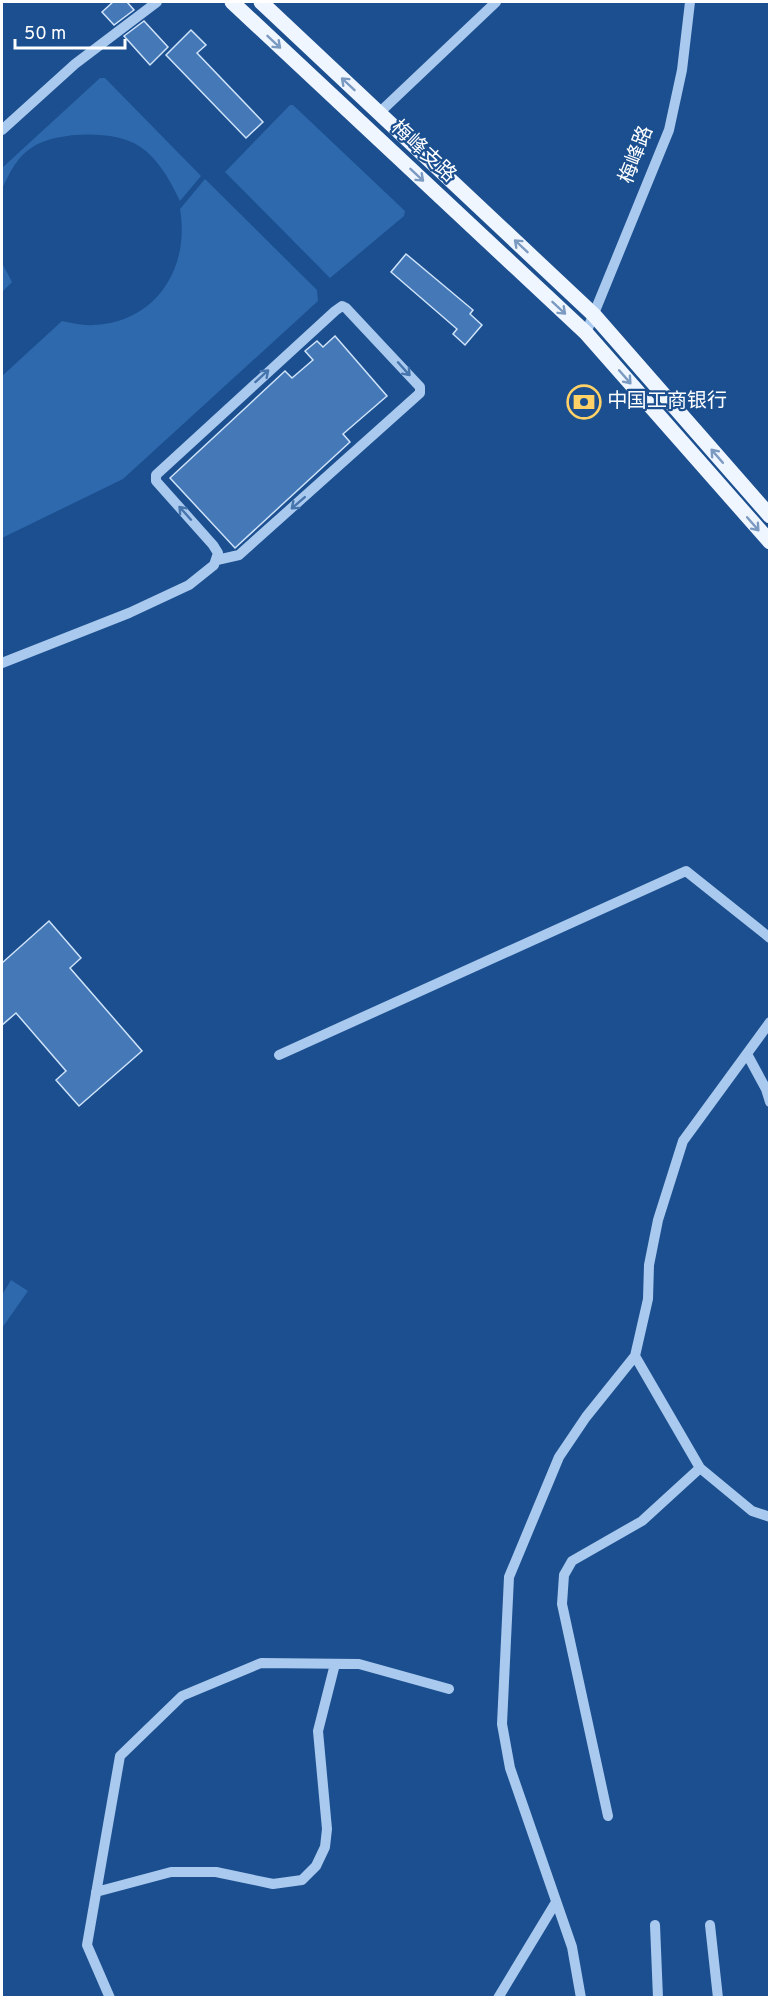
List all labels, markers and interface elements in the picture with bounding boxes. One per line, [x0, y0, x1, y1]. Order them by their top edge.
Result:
scale bar [15, 12, 124, 50]
text: 50 m [24, 23, 66, 46]
one-way arrow [267, 34, 282, 49]
one-way arrow [341, 76, 356, 91]
street label: 梅峰支路 [385, 115, 461, 189]
street label: 梅峰路 [614, 122, 660, 188]
one-way arrow [409, 168, 424, 182]
one-way arrow [513, 239, 528, 254]
one-way arrow [551, 301, 566, 315]
one-way arrow [397, 361, 411, 376]
one-way arrow [254, 369, 269, 383]
one-way arrow [618, 370, 632, 385]
bank icon: 中国工商银行 [566, 384, 602, 420]
place label: 中国工商银行 [607, 389, 727, 415]
one-way arrow [710, 449, 724, 464]
one-way arrow [291, 496, 306, 510]
one-way arrow [178, 506, 192, 521]
one-way arrow [746, 516, 760, 531]

